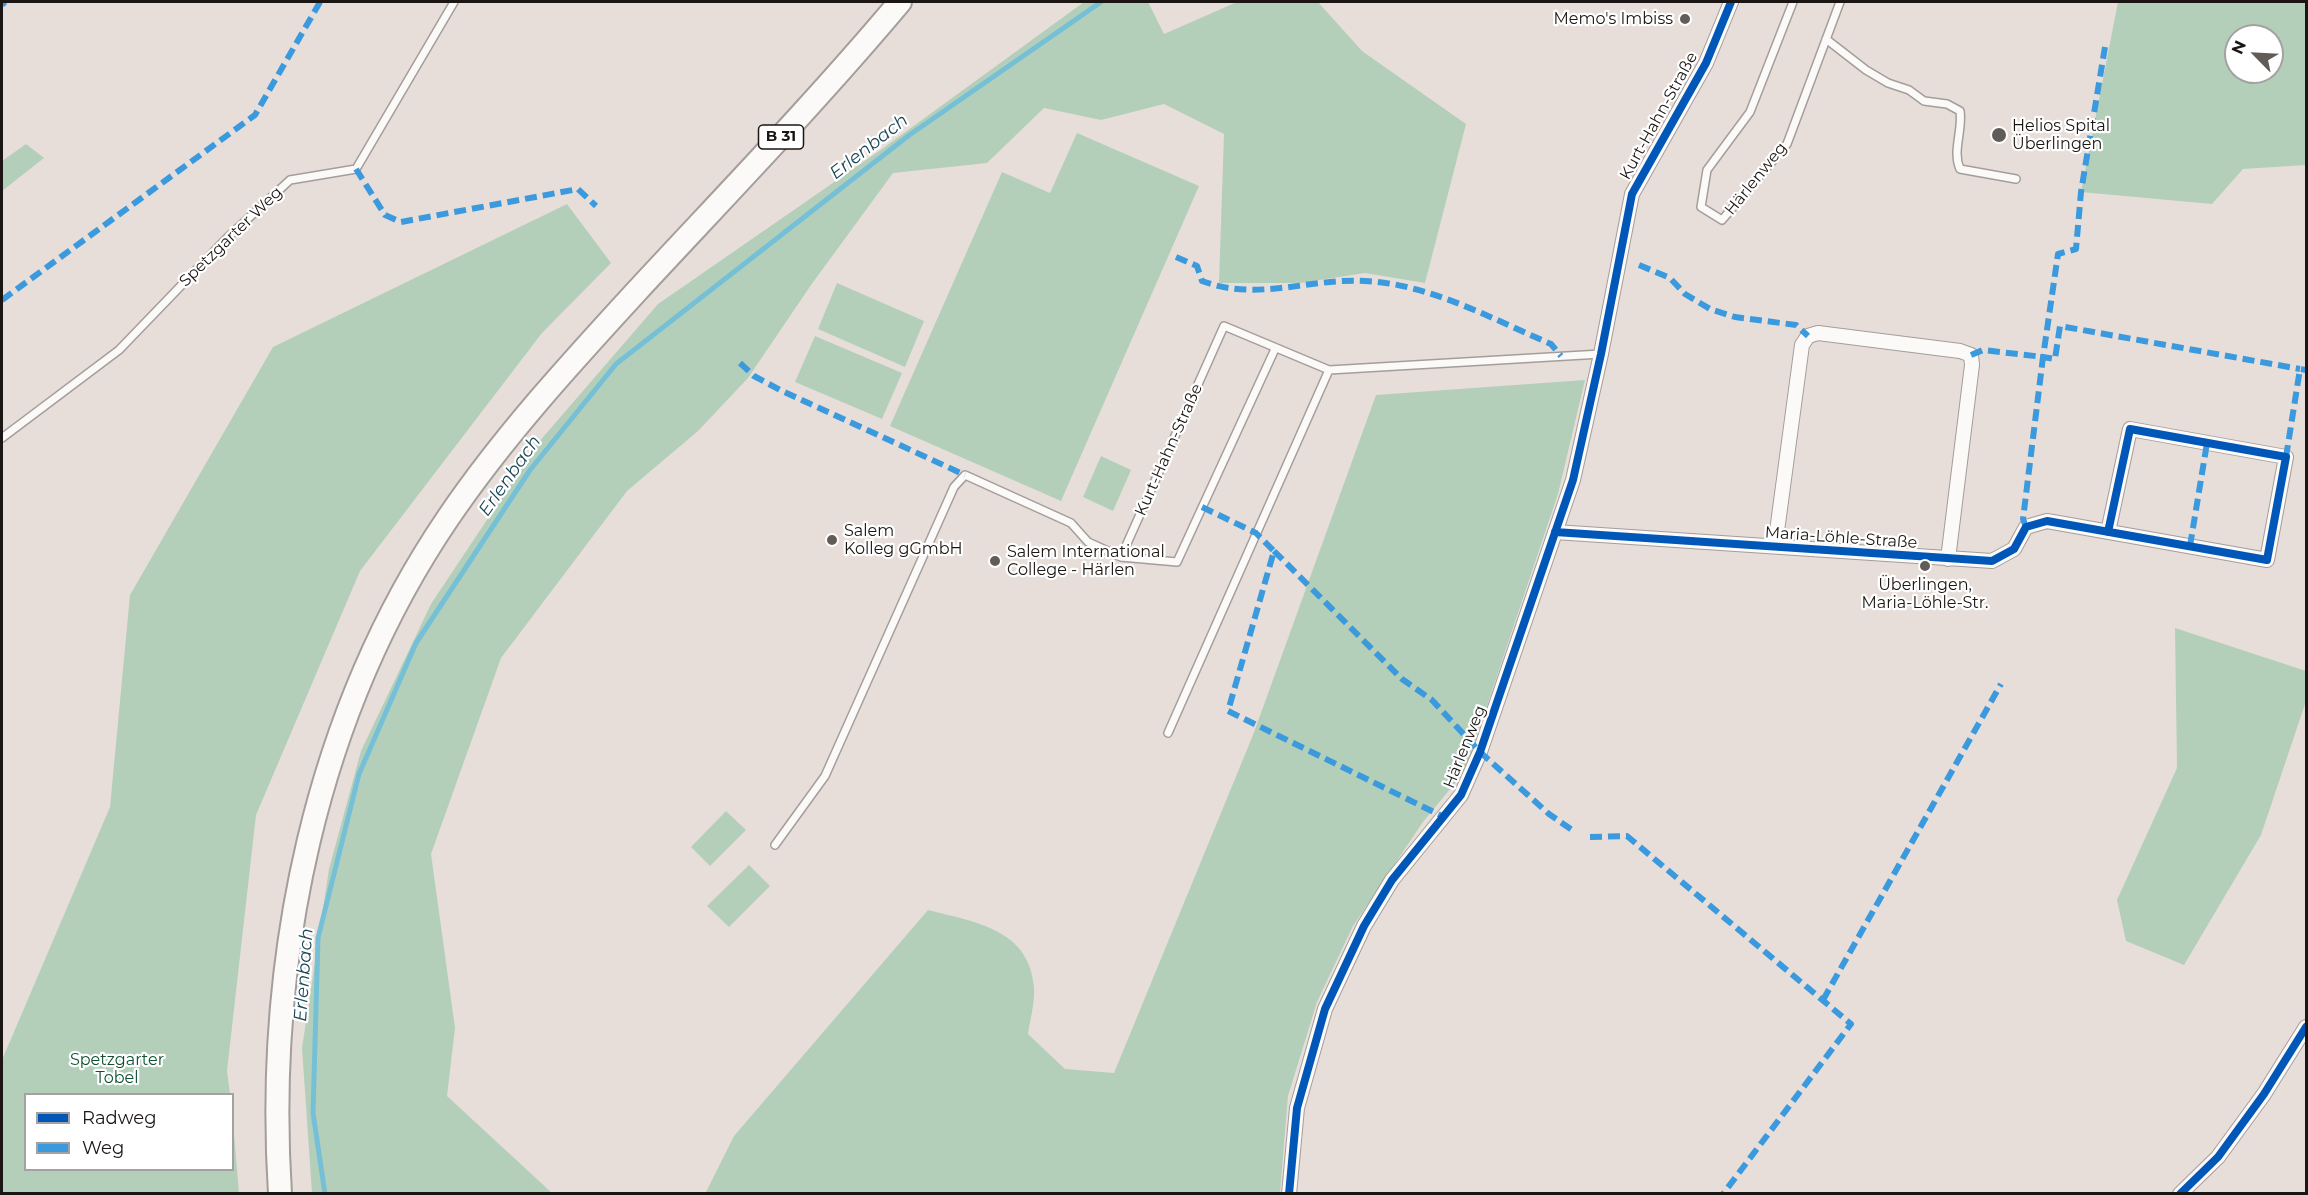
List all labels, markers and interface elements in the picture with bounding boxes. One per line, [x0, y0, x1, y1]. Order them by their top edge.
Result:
place label: Memo's Imbiss [1553, 9, 1673, 29]
marker: Memo's Imbiss [1678, 12, 1692, 26]
north arrow [2224, 24, 2284, 84]
text: N [2228, 38, 2250, 57]
street label: Kurt-Hahn-Straße [1616, 49, 1702, 183]
water label: Erlenbach [825, 110, 913, 184]
place label: Helios Spital Überlingen [2012, 116, 2110, 154]
road number: B 31 [758, 125, 804, 149]
marker: Helios Spital Überlingen [1990, 126, 2008, 144]
street label: Härlenweg [1721, 139, 1791, 219]
street label: Spetzgarter Weg [175, 183, 287, 291]
street label: Kurt-Hahn-Straße [1131, 381, 1207, 519]
water label: Erlenbach [474, 431, 546, 521]
place label: Salem Kolleg gGmbH [844, 521, 963, 559]
street label: Maria-Löhle-Straße [1764, 523, 1918, 553]
marker: Salem Kolleg gGmbH [825, 533, 839, 547]
place label: Salem International College - Härlen [1007, 542, 1165, 580]
marker: Salem International College - Härlen [988, 554, 1002, 568]
marker: Überlingen, Maria-Löhle-Str. [1918, 559, 1932, 573]
place label: Überlingen, Maria-Löhle-Str. [1862, 575, 1988, 613]
street label: Härlenweg [1440, 703, 1490, 791]
water label: Erlenbach [290, 928, 318, 1022]
park label: Spetzgarter Tobel [70, 1050, 164, 1088]
legend [24, 1093, 234, 1171]
text: Radweg [82, 1107, 157, 1129]
text: Weg [82, 1137, 124, 1159]

